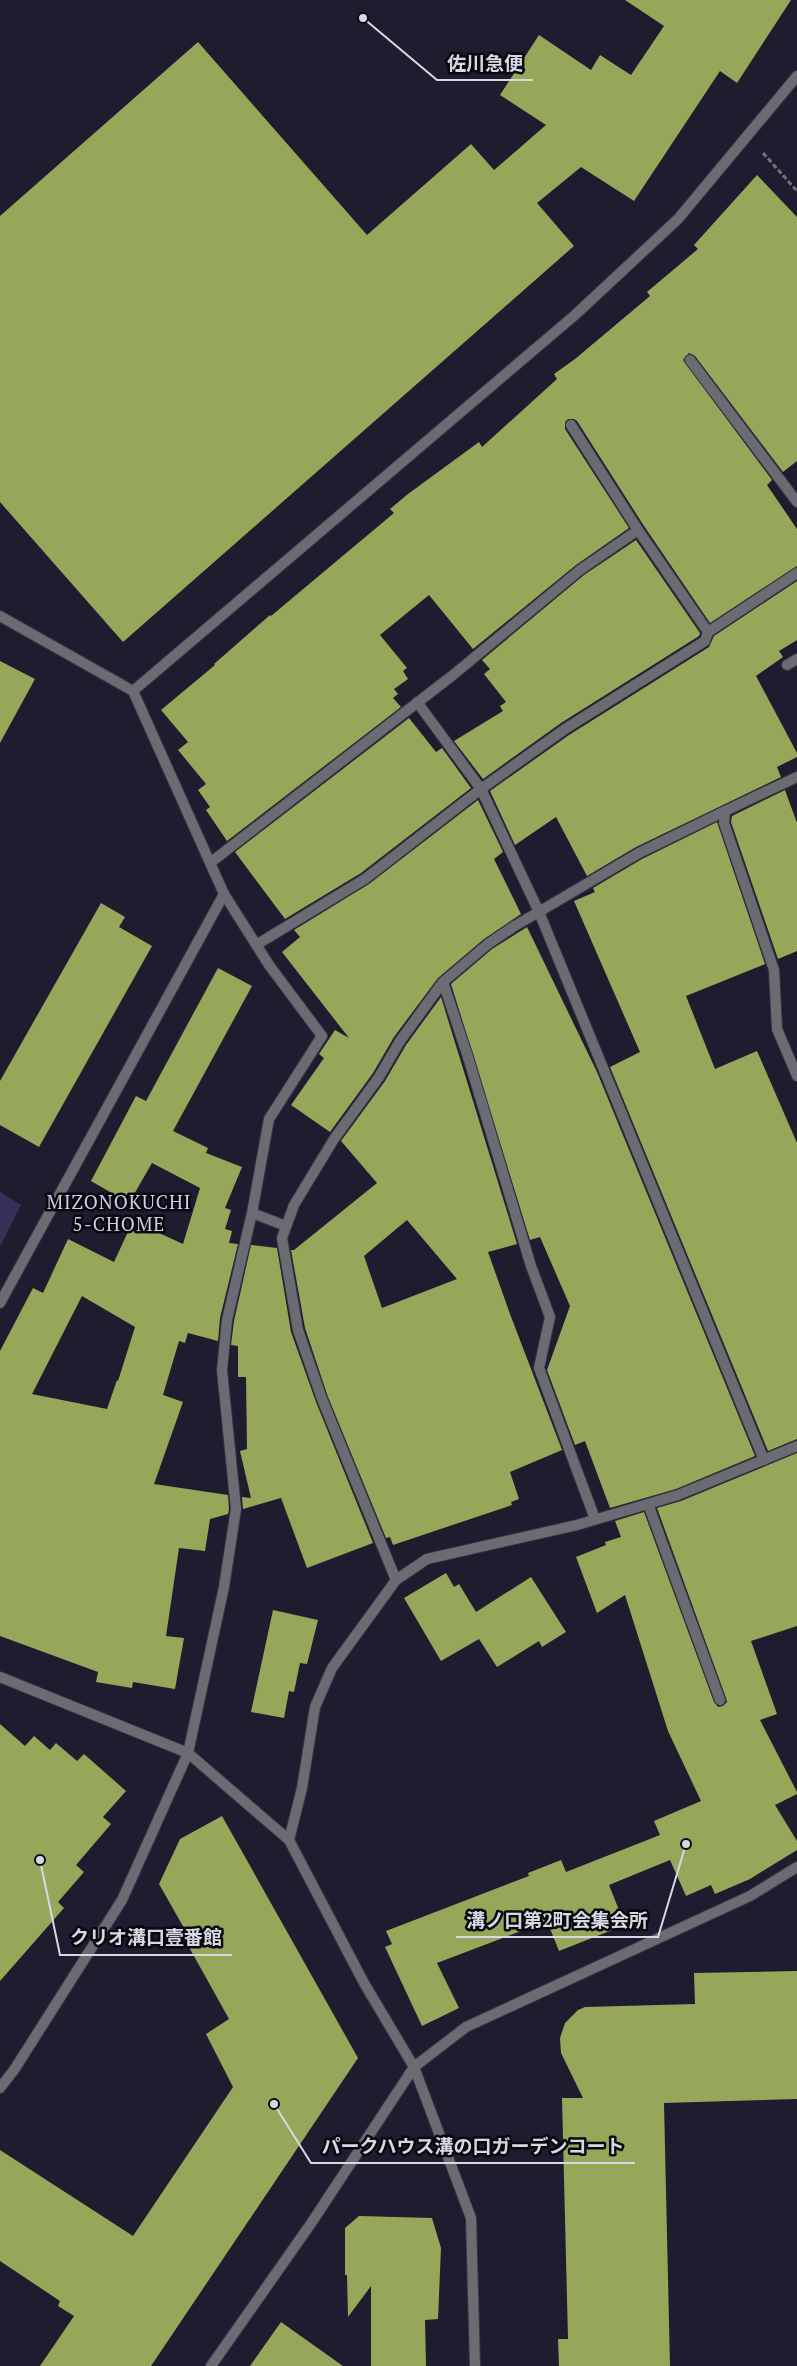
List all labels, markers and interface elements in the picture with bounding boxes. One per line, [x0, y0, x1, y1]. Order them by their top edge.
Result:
callout: 佐川急便 [437, 46, 533, 80]
text: 佐川急便 [447, 50, 523, 75]
district label: MIZONOKUCHI 5-CHOME [46, 1189, 192, 1236]
callout: 溝ノ口第2町会集会所 [456, 1903, 658, 1937]
text: 溝ノ口第2町会集会所 [466, 1907, 648, 1932]
callout: クリオ溝口壹番館 [60, 1921, 232, 1955]
text: クリオ溝口壹番館 [70, 1924, 222, 1949]
callout: パークハウス溝の口ガーデンコート [311, 2129, 635, 2163]
text: パークハウス溝の口ガーデンコート [321, 2133, 625, 2158]

